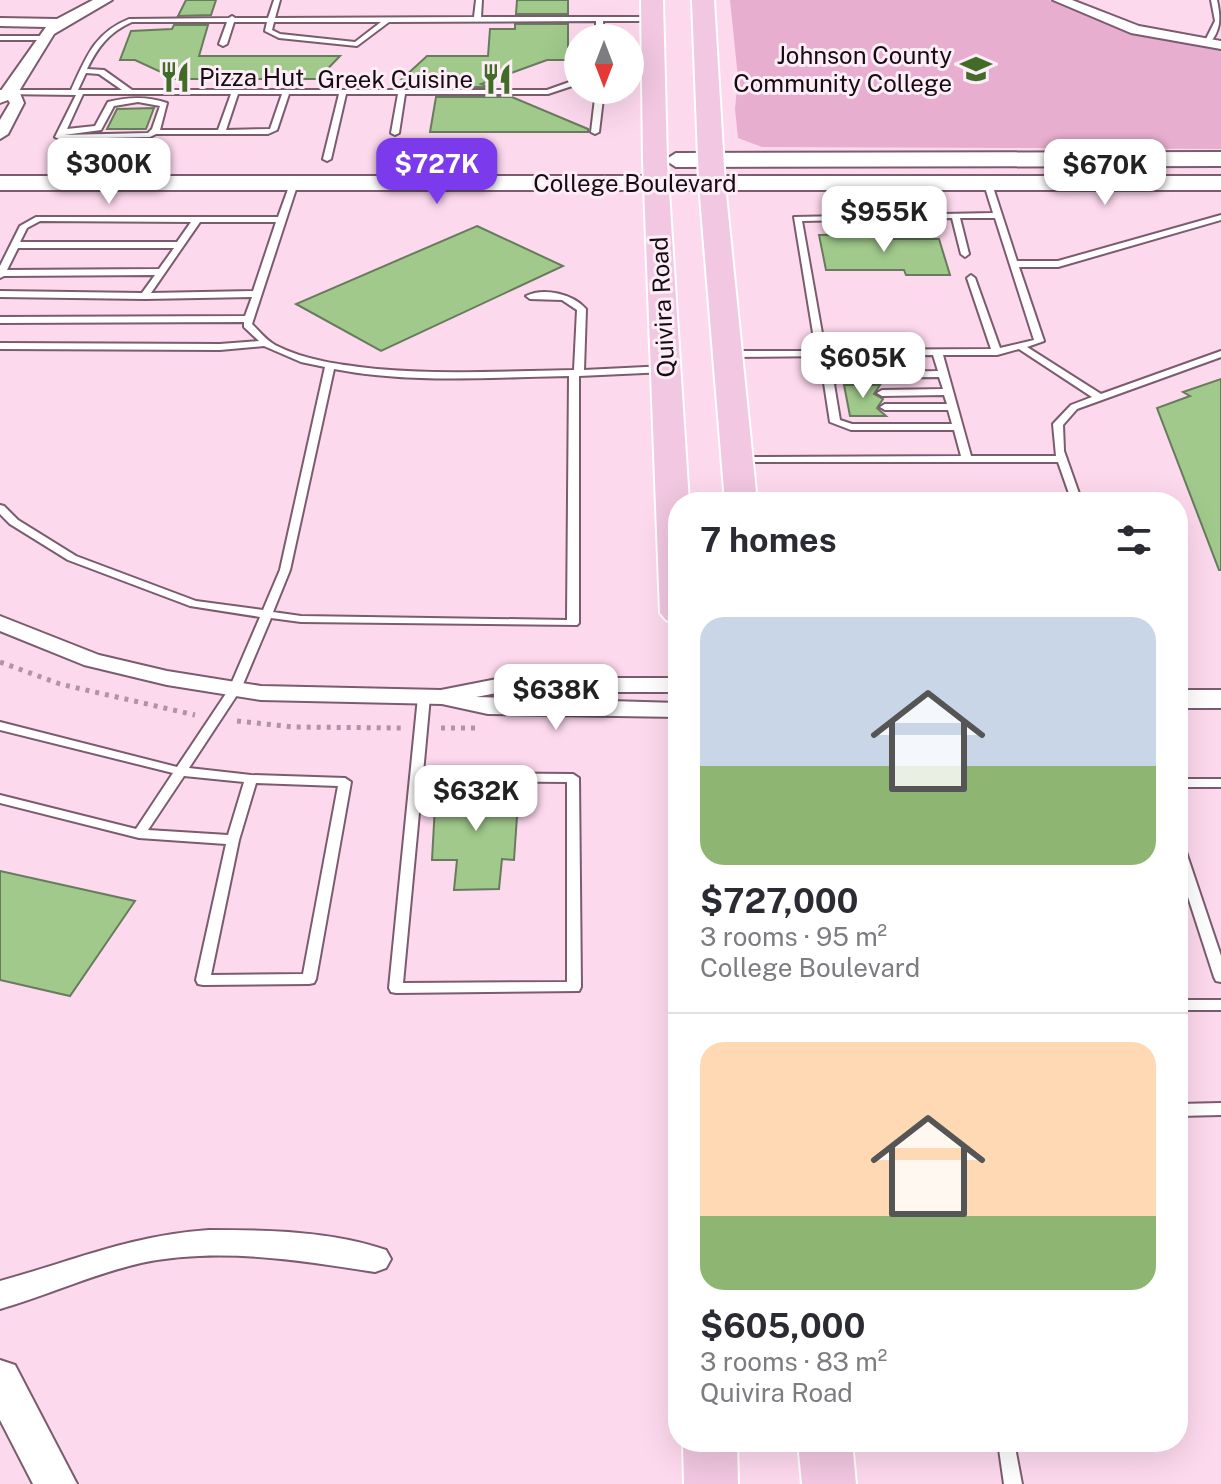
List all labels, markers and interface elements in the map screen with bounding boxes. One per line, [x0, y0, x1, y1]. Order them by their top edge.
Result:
north arrow [564, 24, 644, 104]
map controls [564, 24, 644, 104]
place label: Johnson County Community College [733, 41, 952, 97]
school or university icon: Johnson County Community College [959, 52, 993, 86]
restaurant icon: Pizza Hut [158, 60, 192, 94]
restaurant icon: Greek Cuisine [480, 62, 514, 96]
place label: Pizza Hut [199, 63, 304, 91]
place label: Greek Cuisine [317, 65, 473, 93]
pin: $300K [53, 138, 165, 206]
pin: $727K [381, 138, 493, 206]
pin: $670K [1049, 139, 1161, 207]
text: $300K [66, 148, 152, 179]
text: $727K [394, 148, 480, 179]
text: $670K [1062, 149, 1148, 180]
street label: College Boulevard [533, 169, 737, 197]
pin: $955K [828, 186, 940, 254]
text: $955K [840, 196, 928, 227]
street label: Quivira Road [644, 236, 680, 378]
pin: $605K [807, 332, 919, 400]
text: $605K [819, 342, 907, 373]
icon: filters [1112, 518, 1156, 562]
text: 7 homes [700, 520, 837, 560]
pin: $638K [500, 664, 612, 732]
icon: home [856, 669, 1000, 813]
text: $638K [512, 674, 600, 705]
pin: $632K [420, 765, 532, 833]
text: $632K [432, 775, 520, 806]
text: $727,000 [700, 881, 858, 921]
text: 3 rooms · 95 m² [700, 921, 887, 952]
text: College Boulevard [700, 952, 920, 983]
icon: home [856, 1094, 1000, 1238]
text: $605,000 [700, 1306, 865, 1346]
text: 3 rooms · 83 m² [700, 1346, 887, 1377]
text: Quivira Road [700, 1377, 853, 1408]

